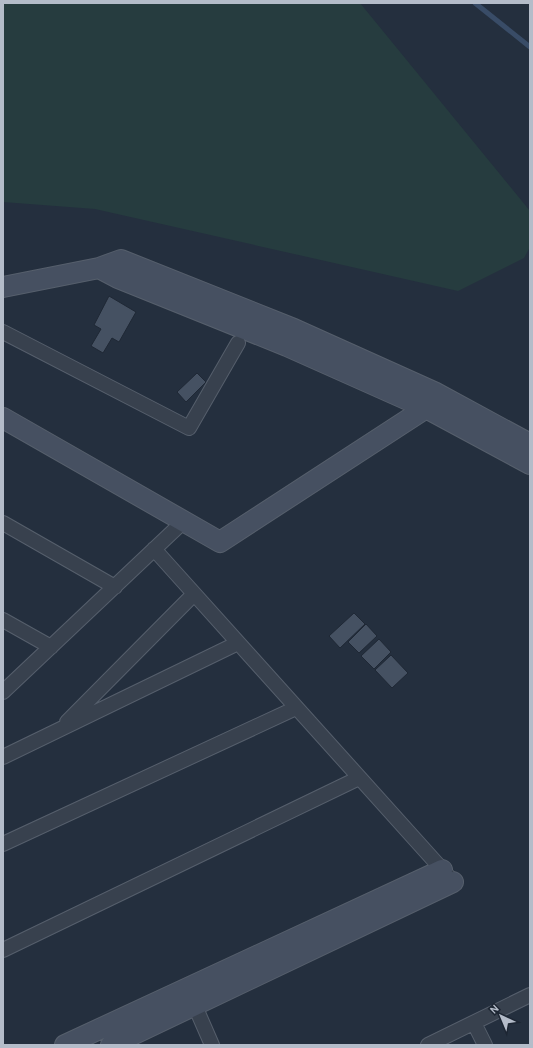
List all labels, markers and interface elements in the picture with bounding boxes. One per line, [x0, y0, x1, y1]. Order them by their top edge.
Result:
north arrow [481, 996, 521, 1036]
text: N [487, 1002, 502, 1017]

